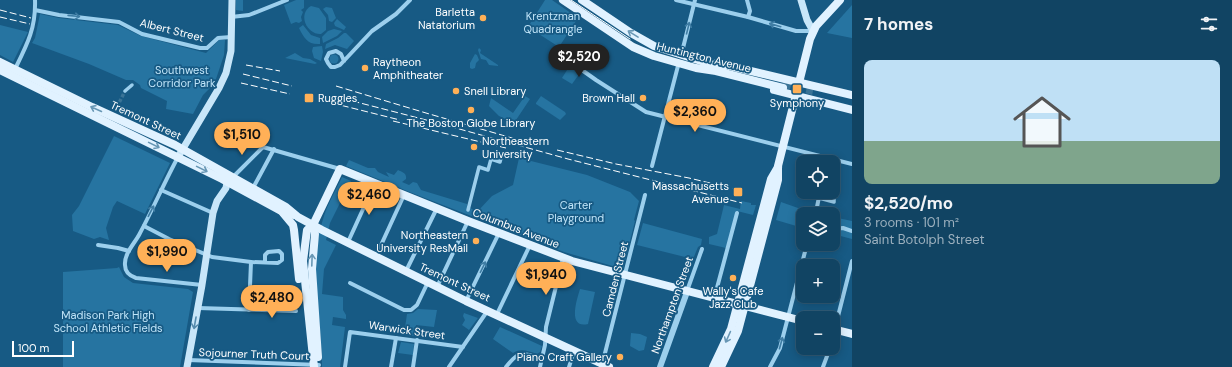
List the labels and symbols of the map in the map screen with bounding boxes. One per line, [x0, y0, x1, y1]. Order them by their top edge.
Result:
place label: Barletta Natatorium [418, 5, 475, 32]
park label: Krentzman Quadrangle [524, 9, 582, 36]
one-way arrow [67, 13, 80, 20]
marker: Barletta Natatorium [478, 13, 488, 23]
street label: Albert Street [139, 15, 205, 45]
one-way arrow [769, 21, 782, 28]
one-way arrow [685, 22, 692, 35]
one-way arrow [628, 30, 639, 38]
street label: Huntington Avenue [655, 38, 753, 76]
pin: $2,520 [546, 44, 612, 78]
place label: Raytheon Amphitheater [373, 55, 443, 82]
park label: Southwest Corridor Park [148, 63, 216, 90]
marker: Raytheon Amphitheater [360, 63, 370, 73]
marker: Symphony [791, 83, 803, 95]
place label: Snell Library [464, 84, 526, 98]
marker: Snell Library [451, 86, 461, 96]
place label: Ruggles [318, 91, 357, 105]
place label: Brown Hall [582, 91, 635, 105]
marker: Ruggles [303, 92, 315, 104]
marker: Brown Hall [638, 93, 648, 103]
place label: Symphony [770, 96, 824, 110]
street label: Tremont Street [108, 97, 184, 143]
pin: $2,360 [662, 99, 728, 133]
one-way arrow [91, 105, 103, 112]
marker: The Boston Globe Library [466, 105, 476, 115]
place label: The Boston Globe Library [407, 116, 535, 130]
pin: $1,510 [209, 122, 275, 156]
place label: Northeastern University [482, 134, 549, 161]
one-way arrow [147, 142, 159, 149]
marker: Northeastern University [469, 142, 479, 152]
one-way arrow [196, 166, 208, 173]
place label: Massachusetts Avenue [652, 179, 729, 206]
pin: $2,460 [336, 182, 402, 216]
marker: Massachusetts Avenue [732, 186, 744, 198]
park label: Carter Playground [548, 198, 604, 225]
one-way arrow [147, 205, 155, 217]
street label: Columbus Avenue [471, 205, 561, 251]
place label: Northeastern University ResMail [376, 228, 468, 255]
marker: Northeastern University ResMail [471, 236, 481, 246]
pin: $1,990 [134, 239, 200, 273]
street label: Camden Street [599, 240, 631, 318]
one-way arrow [308, 254, 316, 267]
street label: Northampton Street [648, 254, 696, 356]
street label: Tremont Street [417, 259, 493, 305]
one-way arrow [480, 261, 487, 273]
pin: $1,940 [513, 262, 579, 296]
marker: Wally's Cafe Jazz Club [728, 273, 738, 283]
place label: Wally's Cafe Jazz Club [703, 284, 763, 311]
pin: $2,480 [239, 285, 305, 319]
park label: Madison Park High School Athletic Fields [53, 308, 163, 335]
one-way arrow [191, 316, 199, 329]
street label: Warwick Street [368, 318, 446, 342]
one-way arrow [723, 330, 731, 342]
one-way arrow [778, 337, 786, 350]
scale bar [12, 339, 74, 358]
street label: Sojourner Truth Court [198, 345, 310, 363]
place label: Piano Craft Gallery [517, 350, 612, 364]
marker: Piano Craft Gallery [615, 352, 625, 362]

